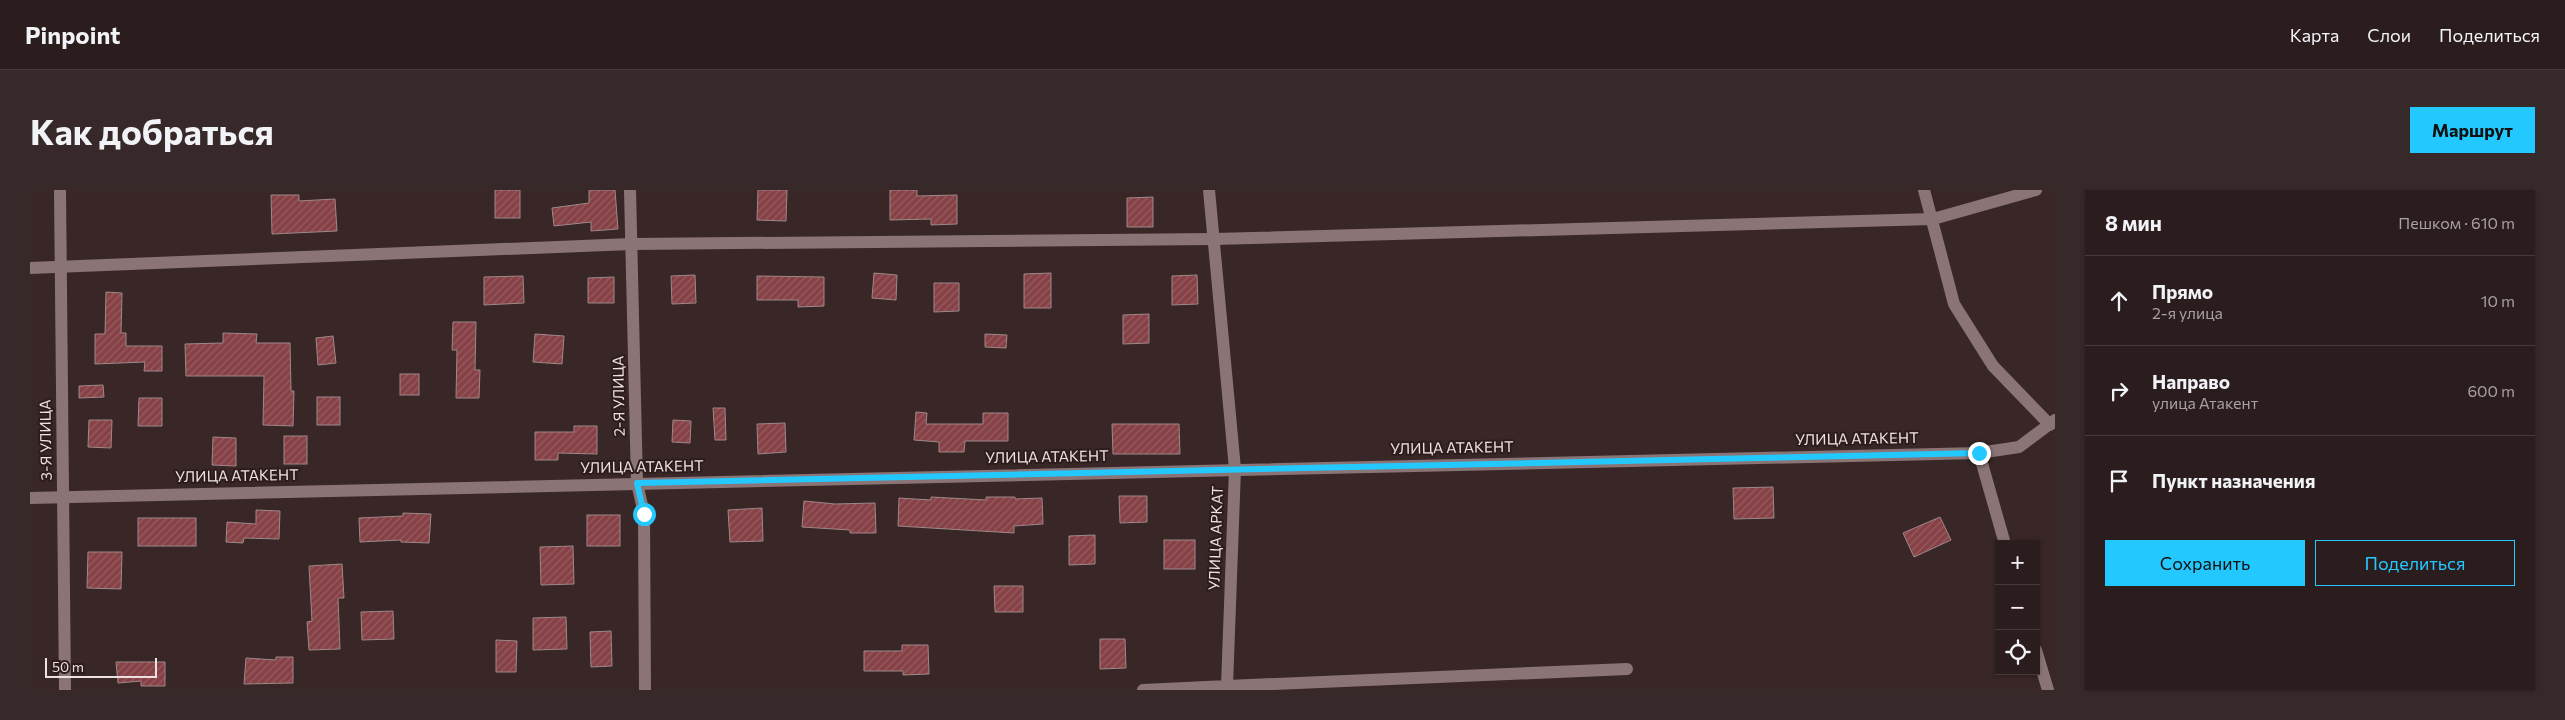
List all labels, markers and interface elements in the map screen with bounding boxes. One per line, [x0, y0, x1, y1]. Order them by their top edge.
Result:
text: Pinpoint [25, 20, 120, 49]
text: Карта [2290, 24, 2339, 46]
text: Слои [2367, 24, 2411, 46]
text: Поделиться [2439, 24, 2540, 46]
button: Маршрут [2410, 107, 2535, 153]
text: Как добраться [30, 109, 274, 152]
text: 8 мин [2105, 210, 2162, 235]
text: Пешком · 610 m [2398, 213, 2515, 232]
text: Прямо [2152, 280, 2213, 303]
icon: ahead [2105, 287, 2133, 315]
text: 10 m [2481, 291, 2515, 310]
text: 2-я улица [2152, 303, 2223, 322]
street label: 2-Я УЛИЦА [608, 356, 628, 437]
text: Направо [2152, 370, 2230, 393]
icon: right [2105, 377, 2133, 405]
text: 600 m [2467, 381, 2515, 400]
text: улица Атакент [2152, 393, 2258, 412]
street label: 3-Я УЛИЦА [35, 399, 55, 481]
street label: УЛИЦА АТАКЕНТ [1795, 428, 1919, 448]
street label: УЛИЦА АТАКЕНТ [1390, 437, 1514, 457]
route end [1968, 442, 1991, 465]
street label: УЛИЦА АТАКЕНТ [985, 446, 1109, 466]
street label: УЛИЦА АТАКЕНТ [580, 456, 704, 476]
street label: УЛИЦА АТАКЕНТ [175, 465, 299, 485]
icon: arrive [2105, 467, 2133, 495]
text: Пункт назначения [2152, 469, 2315, 492]
street label: УЛИЦА АРКАТ [1204, 485, 1226, 590]
route start [633, 503, 656, 526]
map controls [1995, 540, 2040, 675]
button: + [1995, 540, 2040, 585]
button: Сохранить [2105, 540, 2305, 586]
button: Поделиться [2315, 540, 2515, 586]
button: − [1995, 585, 2040, 630]
button: locate [1995, 630, 2040, 675]
scale bar [45, 655, 158, 678]
text: 50 m [52, 658, 84, 675]

